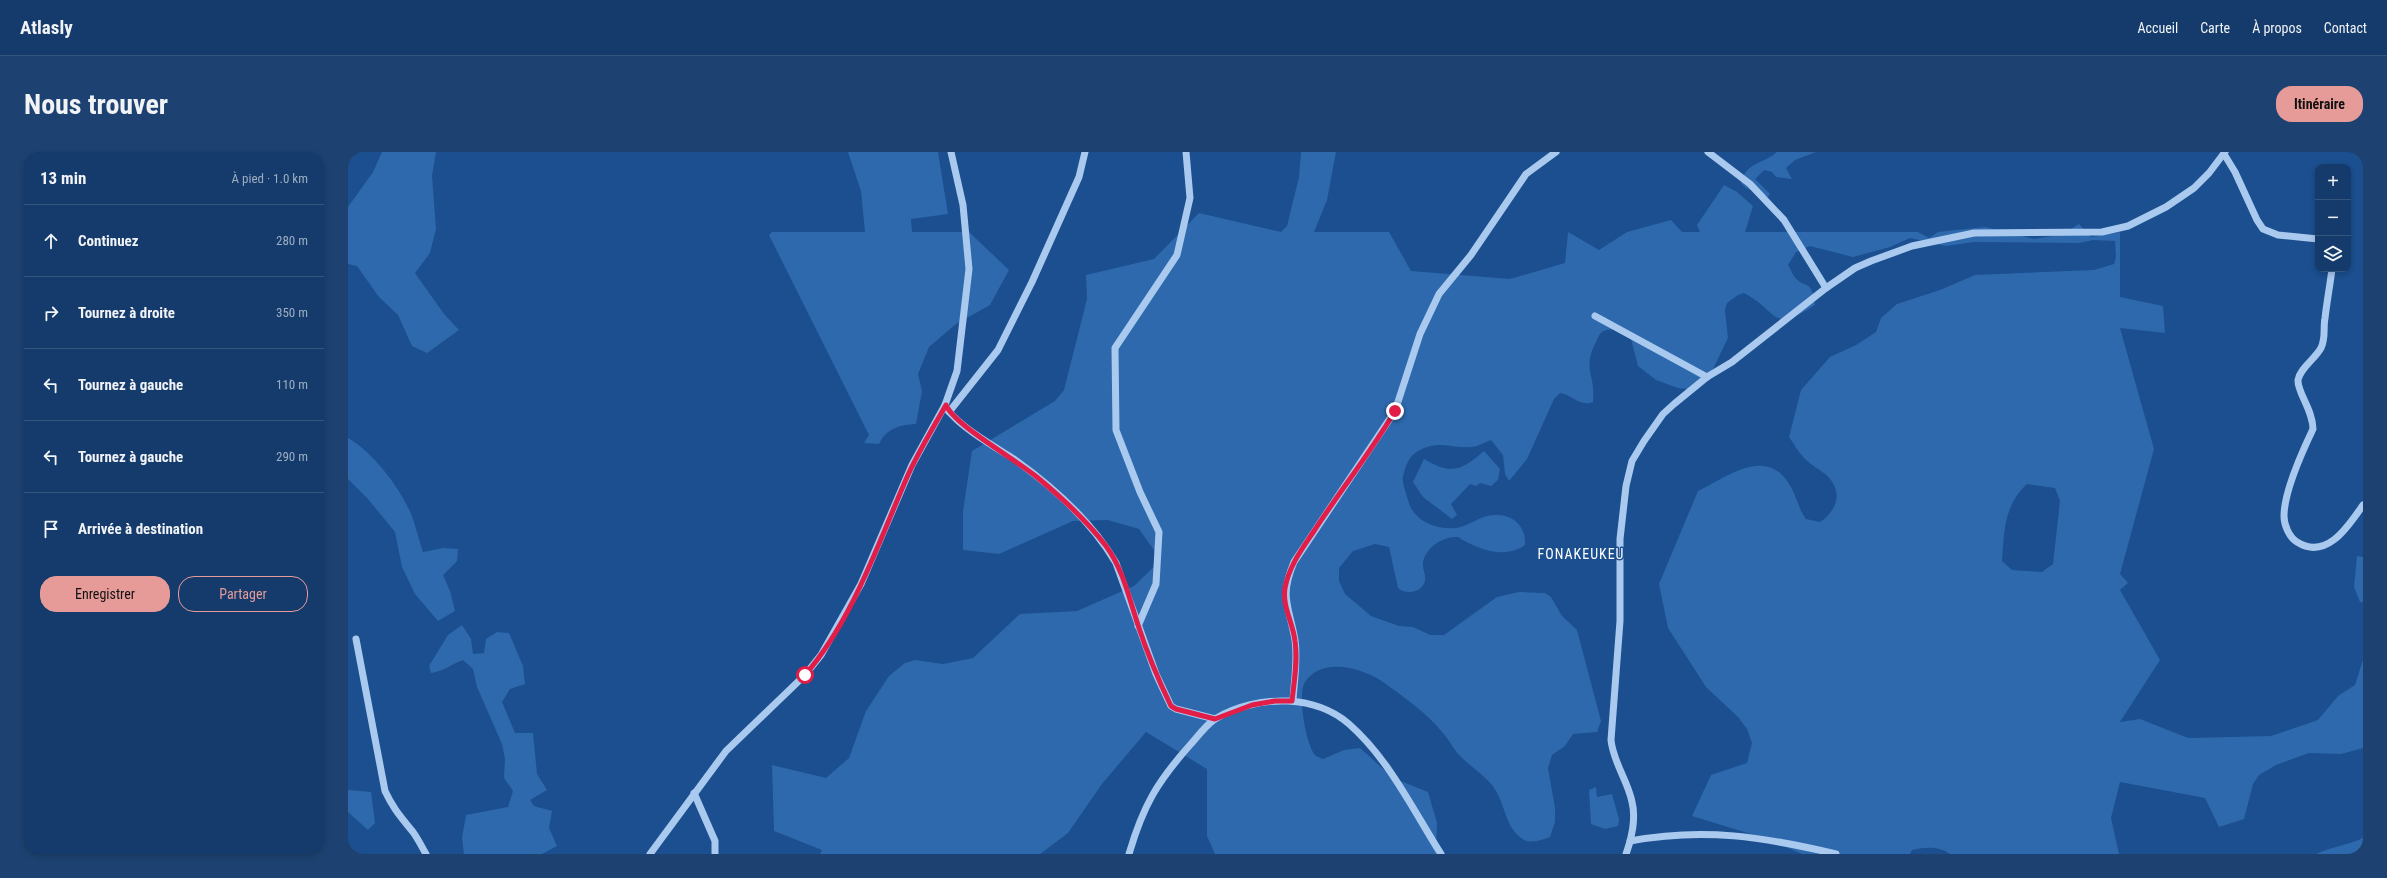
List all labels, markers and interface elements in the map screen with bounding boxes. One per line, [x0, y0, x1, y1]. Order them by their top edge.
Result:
text: Atlasly [20, 16, 73, 39]
text: Accueil [2137, 20, 2178, 36]
text: Carte [2200, 20, 2230, 36]
text: À propos [2252, 20, 2302, 36]
text: Contact [2324, 20, 2367, 36]
button: Itinéraire [2276, 86, 2363, 122]
text: Nous trouver [24, 88, 168, 121]
map controls [2315, 164, 2351, 272]
button: + [2315, 164, 2351, 200]
text: 13 min [40, 168, 86, 188]
text: À pied · 1.0 km [232, 171, 308, 186]
button: − [2315, 200, 2351, 236]
icon: ahead [40, 230, 62, 252]
text: Continuez [78, 232, 139, 250]
text: 280 m [276, 233, 308, 248]
button: layers [2315, 236, 2351, 272]
icon: right [40, 302, 62, 324]
text: Tournez à droite [78, 304, 175, 322]
text: 350 m [276, 305, 308, 320]
icon: left [40, 374, 62, 396]
text: Tournez à gauche [78, 376, 183, 394]
text: 110 m [276, 377, 308, 392]
route end [1386, 402, 1404, 420]
icon: left [40, 446, 62, 468]
text: Tournez à gauche [78, 448, 183, 466]
text: 290 m [276, 449, 308, 464]
icon: arrive [40, 518, 62, 540]
text: Arrivée à destination [78, 520, 203, 538]
district label: FONAKEUKEU [1538, 546, 1624, 562]
button: Enregistrer [40, 576, 170, 612]
button: Partager [178, 576, 308, 612]
route start [796, 666, 814, 684]

